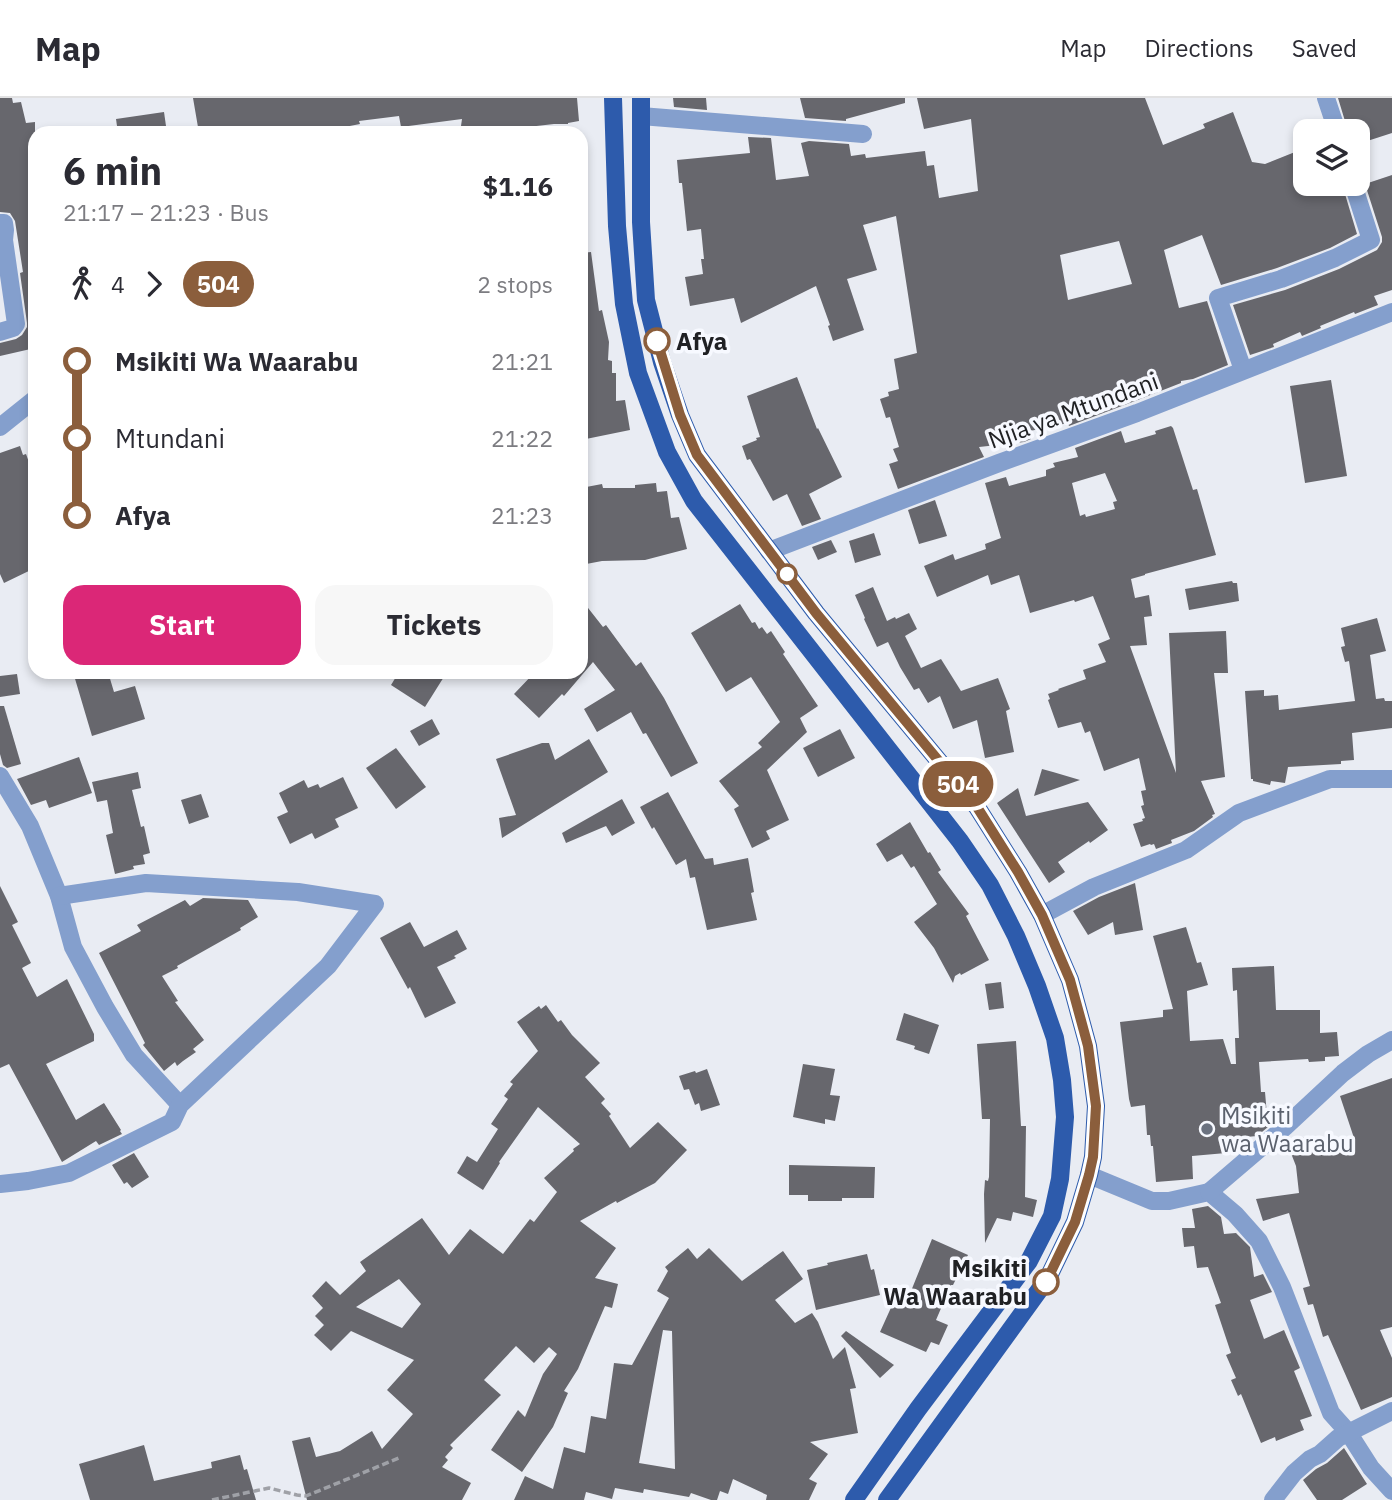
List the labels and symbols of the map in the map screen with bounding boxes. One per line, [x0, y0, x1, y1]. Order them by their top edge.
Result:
place label: Afya [676, 325, 727, 357]
marker: Afya [644, 328, 670, 354]
street label: Njia ya Mtundani [983, 364, 1163, 456]
unlabelled marker [777, 564, 797, 584]
line badge: 504 [918, 761, 998, 807]
place label: Msikiti wa Waarabu [1221, 1099, 1354, 1159]
marker: Msikiti wa Waarabu [1199, 1121, 1215, 1137]
place label: Msikiti Wa Waarabu [883, 1252, 1027, 1312]
marker: Msikiti Wa Waarabu [1033, 1269, 1059, 1295]

